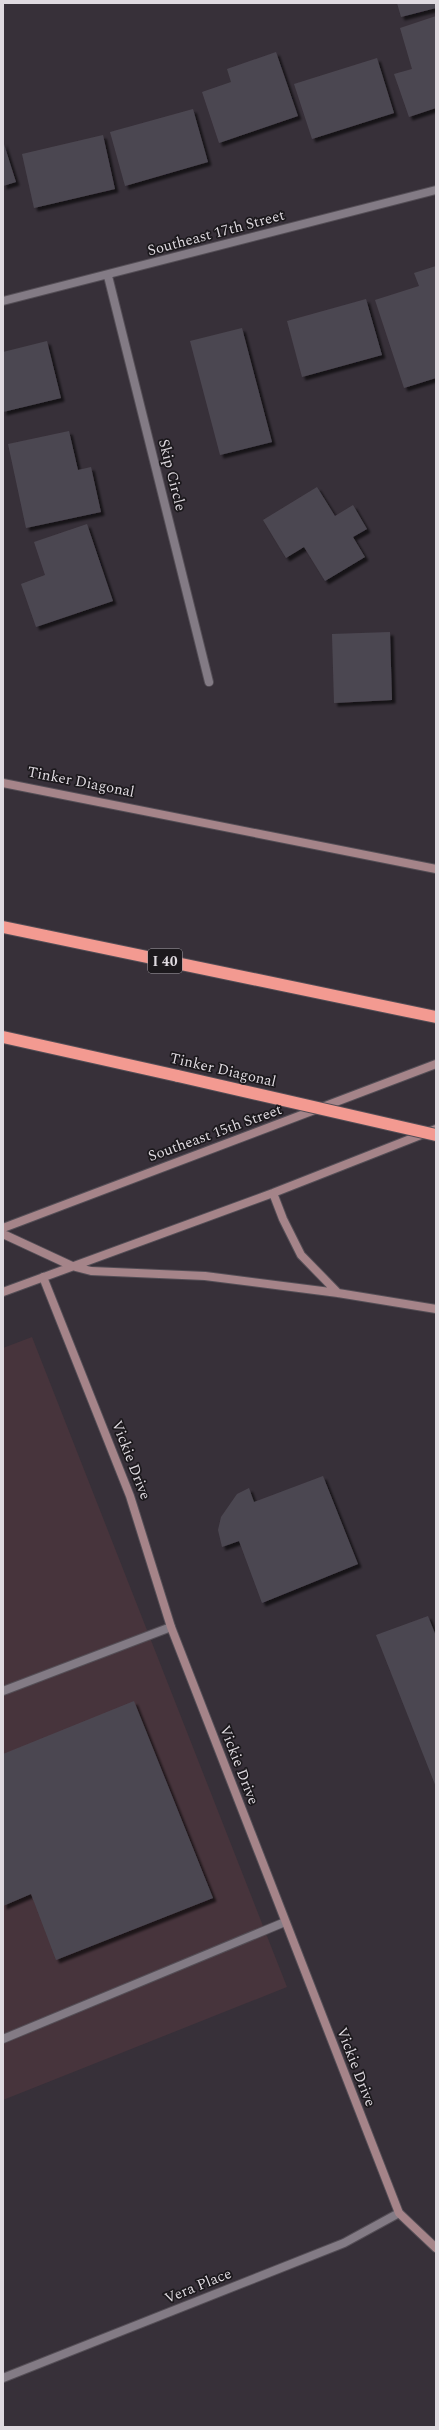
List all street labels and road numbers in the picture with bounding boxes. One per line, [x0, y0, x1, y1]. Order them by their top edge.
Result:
street label: Southeast 17th Street [145, 204, 287, 262]
street label: Skip Circle [152, 437, 192, 513]
street label: Tinker Diagonal [25, 760, 137, 804]
road number: I 40 [148, 949, 182, 973]
street label: Tinker Diagonal [167, 1047, 279, 1093]
street label: Southeast 15th Street [145, 1098, 285, 1168]
street label: Vickie Drive [105, 1417, 157, 1503]
street label: Vickie Drive [213, 1722, 265, 1808]
street label: Vickie Drive [330, 2024, 382, 2110]
street label: Vera Place [161, 2262, 235, 2310]

